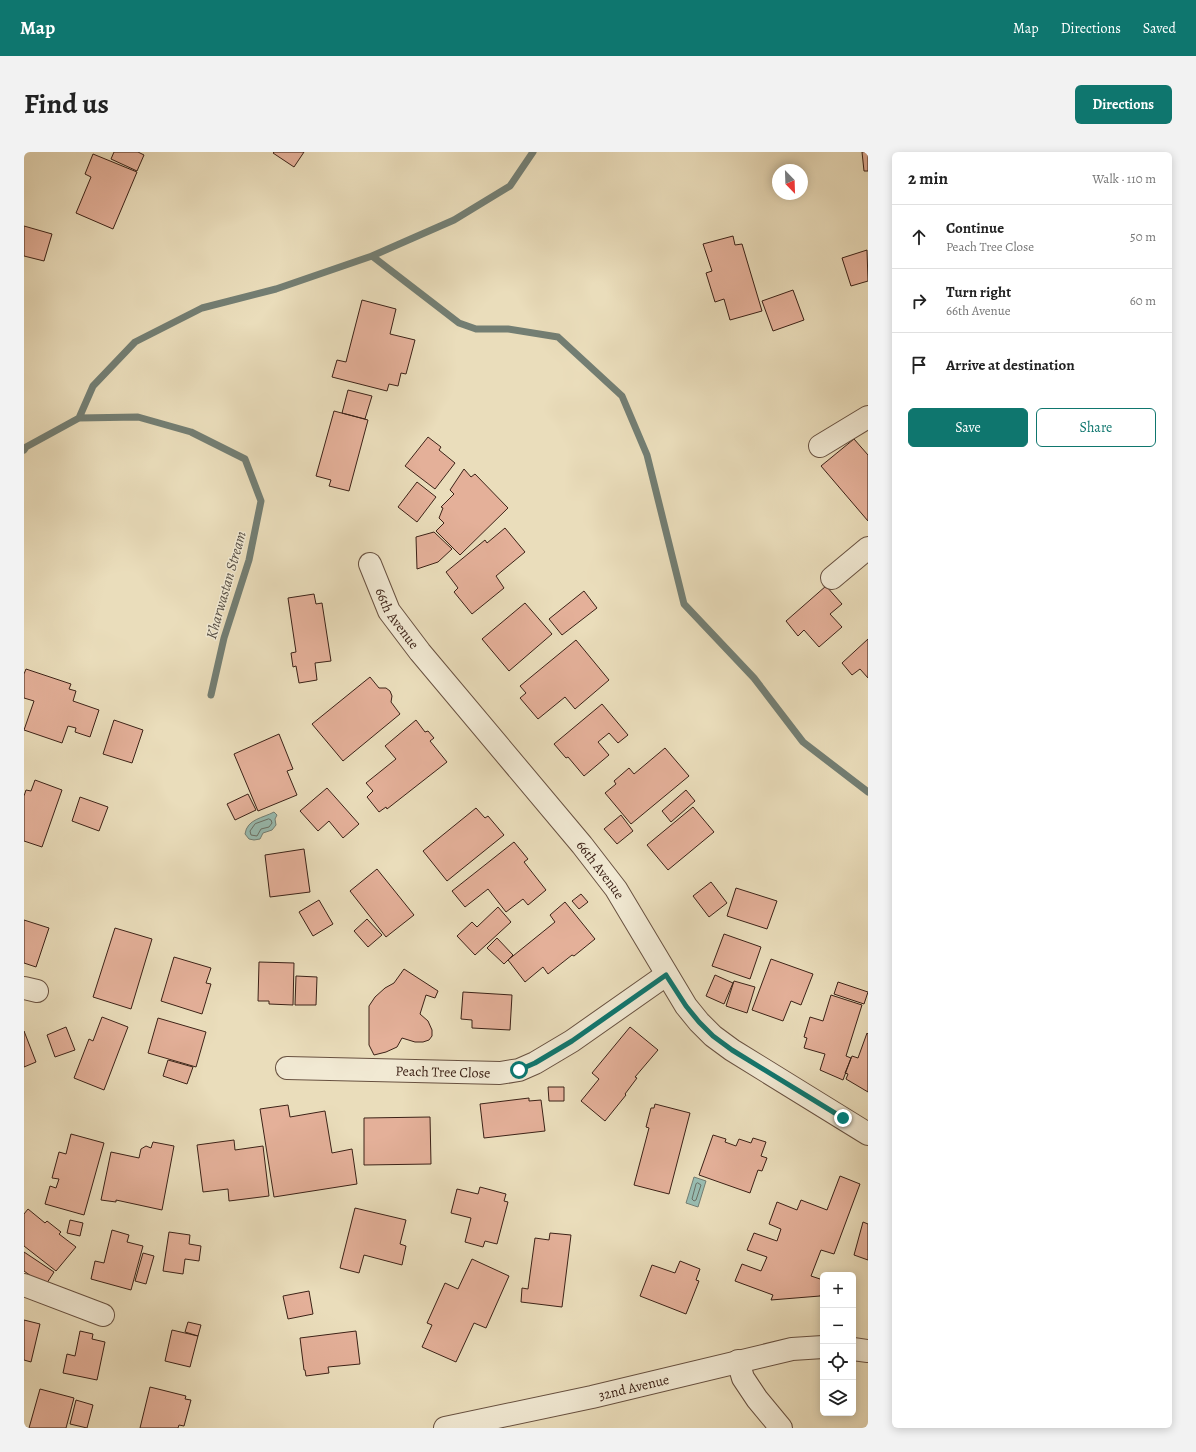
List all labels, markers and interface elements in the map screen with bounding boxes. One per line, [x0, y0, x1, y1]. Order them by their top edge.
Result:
text: Map [20, 15, 55, 41]
text: Map [1013, 19, 1039, 38]
text: Directions [1061, 19, 1121, 38]
text: Saved [1143, 19, 1176, 38]
text: Find us [24, 85, 109, 123]
button: Directions [1075, 85, 1172, 124]
north arrow [772, 164, 808, 200]
text: 2 min [908, 167, 948, 190]
text: Walk · 110 m [1092, 170, 1156, 187]
text: Continue [946, 218, 1004, 238]
icon: ahead [908, 226, 930, 248]
text: 50 m [1130, 228, 1156, 245]
text: Peach Tree Close [946, 238, 1034, 255]
text: Turn right [946, 282, 1011, 302]
icon: right [908, 290, 930, 312]
text: 60 m [1130, 292, 1156, 309]
text: 66th Avenue [946, 302, 1011, 319]
icon: arrive [908, 354, 930, 376]
text: Arrive at destination [946, 355, 1075, 375]
button: Save [908, 408, 1028, 447]
button: Share [1036, 408, 1156, 447]
water label: Kharwastan Stream [201, 529, 251, 641]
street label: 66th Avenue [371, 585, 424, 653]
street label: 66th Avenue [572, 836, 629, 903]
street label: Peach Tree Close [395, 1061, 491, 1082]
route start [510, 1061, 528, 1079]
route end [834, 1109, 852, 1127]
map controls [820, 1272, 856, 1416]
button: + [820, 1272, 856, 1308]
button: − [820, 1308, 856, 1344]
button: locate [820, 1344, 856, 1380]
street label: 32nd Avenue [596, 1369, 671, 1405]
button: layers [820, 1380, 856, 1416]

